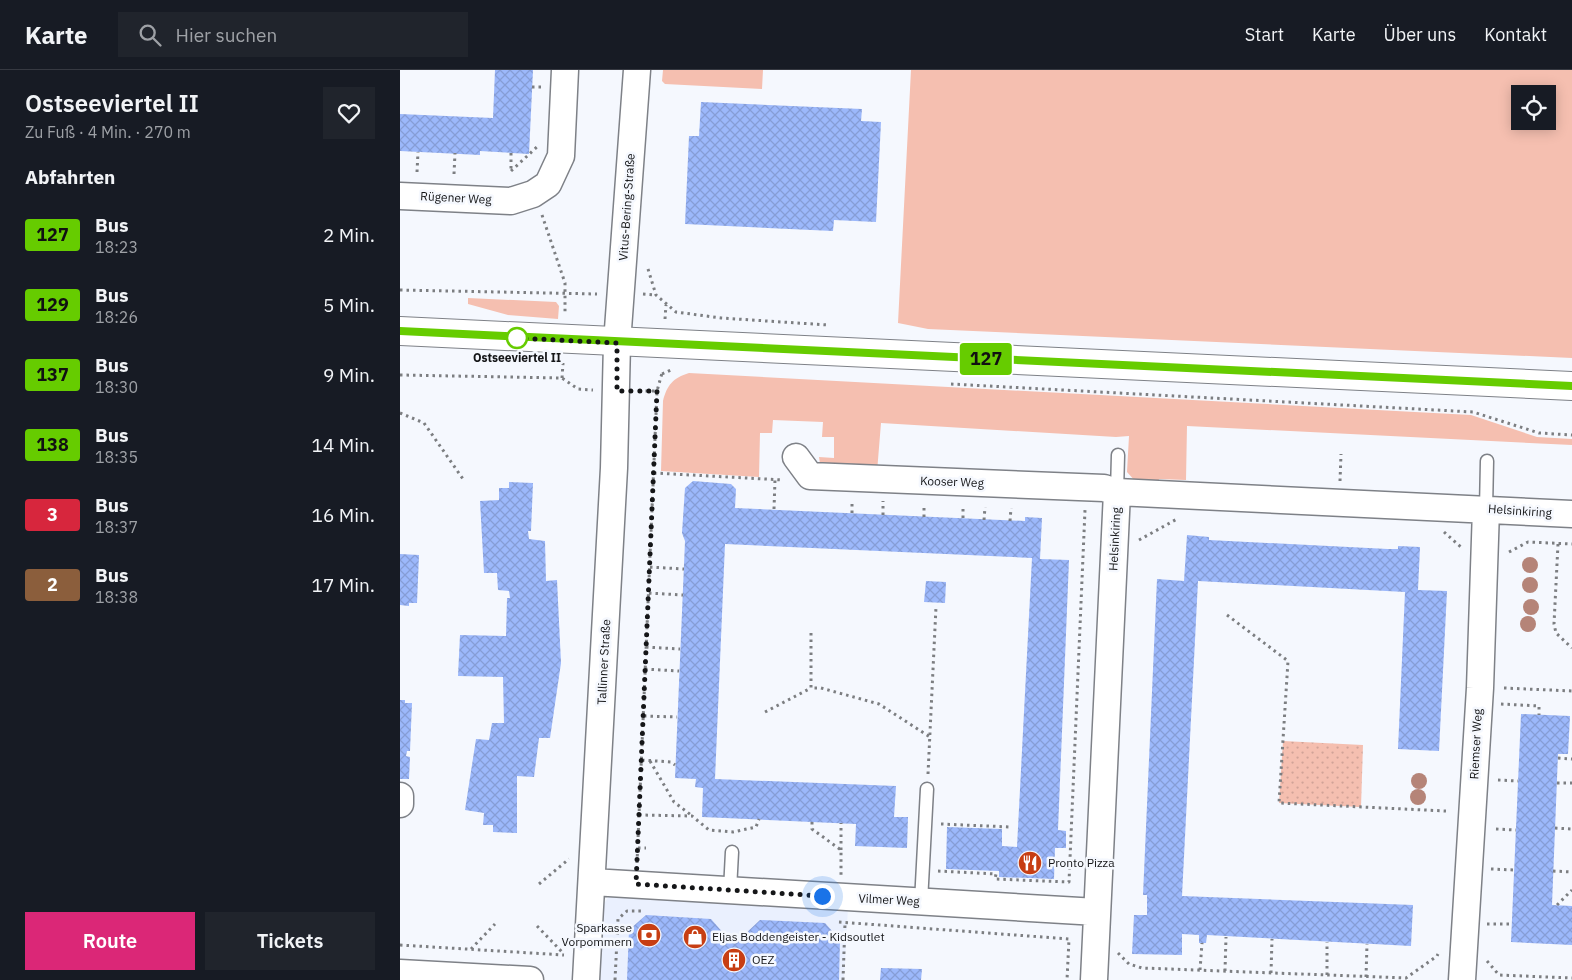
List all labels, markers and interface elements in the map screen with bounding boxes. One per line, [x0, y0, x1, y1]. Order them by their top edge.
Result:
search box [118, 12, 468, 57]
text: Karte [25, 19, 88, 51]
icon: search [136, 21, 164, 49]
text: Hier suchen [176, 23, 277, 47]
text: Start [1245, 23, 1284, 46]
text: Karte [1312, 23, 1356, 46]
text: Über uns [1384, 23, 1456, 46]
text: Kontakt [1484, 23, 1547, 46]
map controls [1511, 85, 1556, 130]
button: locate [1511, 85, 1556, 130]
text: Ostseeviertel II [25, 87, 199, 119]
button: heart [323, 87, 375, 139]
text: Zu Fuß · 4 Min. · 270 m [25, 122, 191, 142]
street label: Vitus-Bering-Straße [615, 152, 638, 261]
text: Abfahrten [25, 165, 115, 189]
street label: Rügener Weg [420, 188, 493, 207]
text: Bus [95, 213, 129, 237]
text: 127 [36, 223, 69, 246]
text: 2 Min. [323, 223, 375, 247]
text: 18:23 [95, 237, 138, 257]
text: Bus [95, 283, 129, 307]
text: 129 [36, 293, 69, 316]
text: 5 Min. [323, 293, 375, 317]
text: 18:26 [95, 307, 138, 327]
marker: Ostseeviertel II [506, 327, 528, 349]
line badge: 127 [957, 343, 1015, 375]
text: 127 [970, 347, 1002, 370]
place label: Ostseeviertel II [473, 350, 561, 365]
text: Bus [95, 353, 129, 377]
text: 137 [36, 363, 69, 386]
text: 9 Min. [323, 363, 375, 387]
text: 18:30 [95, 377, 138, 397]
text: Bus [95, 423, 129, 447]
text: 138 [36, 433, 69, 456]
text: 14 Min. [312, 433, 375, 457]
text: 18:35 [95, 447, 138, 467]
street label: Kooser Weg [920, 473, 985, 490]
text: Bus [95, 493, 129, 517]
street label: Helsinkiring [1488, 501, 1553, 520]
text: 3 [47, 503, 58, 526]
text: 16 Min. [312, 503, 375, 527]
street label: Helsinkiring [1105, 506, 1124, 571]
text: 18:37 [95, 517, 138, 537]
text: Bus [95, 563, 129, 587]
text: 2 [47, 573, 58, 596]
text: 17 Min. [312, 573, 375, 597]
text: 18:38 [95, 587, 138, 607]
street label: Tallinner Straße [594, 618, 613, 705]
street label: Riemser Weg [1466, 708, 1485, 780]
restaurant icon: Pronto Pizza [1017, 850, 1043, 876]
place label: Pronto Pizza [1048, 855, 1115, 870]
your location [810, 884, 835, 909]
street label: Vilmer Weg [858, 890, 921, 909]
button: Route [25, 912, 195, 970]
button: Tickets [205, 912, 375, 970]
place label: Sparkasse Vorpommern [561, 920, 632, 949]
bank icon: Sparkasse Vorpommern [636, 922, 662, 948]
shop icon: Eljas Boddengeister - Kidsoutlet [682, 924, 708, 950]
place label: Eljas Boddengeister - Kidsoutlet [712, 929, 885, 944]
building icon: OEZ [721, 947, 747, 973]
place label: OEZ [752, 952, 774, 967]

